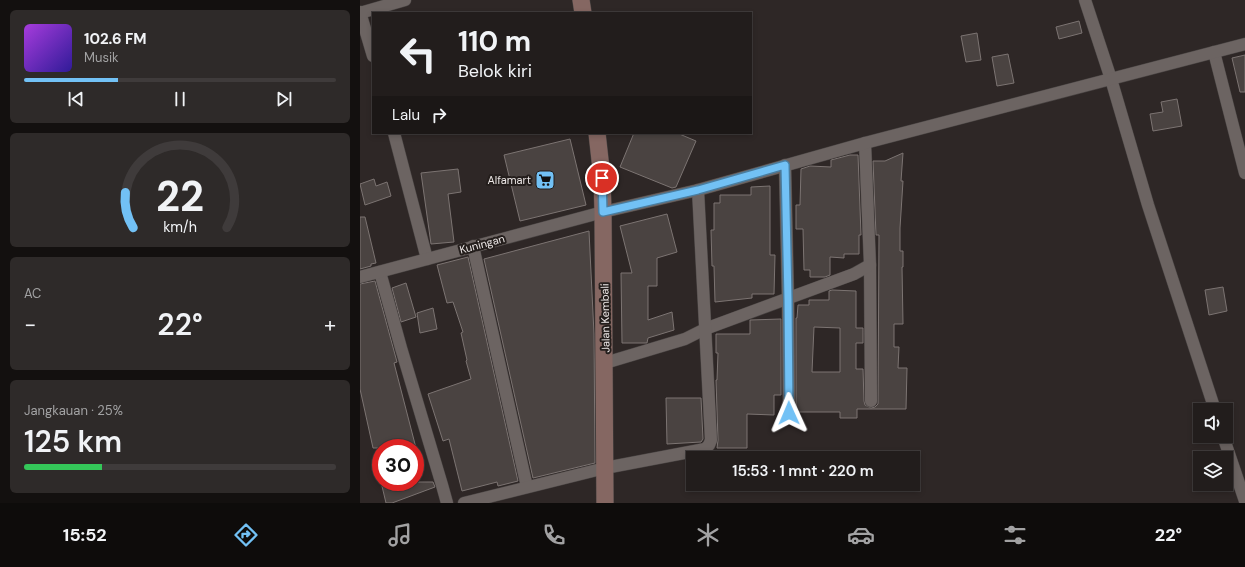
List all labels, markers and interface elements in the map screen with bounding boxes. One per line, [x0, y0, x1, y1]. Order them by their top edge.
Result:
text: 110 m [458, 23, 531, 60]
icon: left [392, 28, 444, 80]
text: 102.6 FM [84, 29, 147, 49]
text: Musik [84, 49, 119, 66]
text: Belok kiri [458, 59, 532, 83]
icon: previous [65, 88, 87, 110]
icon: pause [169, 88, 191, 110]
icon: next [273, 88, 295, 110]
icon: right [428, 104, 450, 126]
text: Lalu [392, 105, 420, 125]
pin [585, 161, 619, 195]
icon: arrive [591, 167, 613, 189]
supermarket icon: Alfamart [534, 169, 556, 191]
text: 22 [156, 170, 204, 224]
place label: Alfamart [488, 173, 531, 187]
text: km/h [163, 217, 197, 235]
street label: Kuningan [458, 231, 506, 257]
street label: Jalan Kembali [597, 283, 613, 353]
text: AC [24, 285, 41, 302]
text: 22° [157, 305, 203, 344]
text: − [24, 310, 36, 339]
text: + [324, 310, 336, 339]
position arrow [768, 392, 810, 434]
text: Jangkauan · 25% [24, 402, 123, 419]
map controls [1193, 403, 1233, 491]
button: sound [1193, 403, 1233, 443]
text: 125 km [24, 422, 122, 461]
speed limit sign: 30 [372, 439, 424, 491]
button: layers [1193, 451, 1233, 491]
text: 15:53 · 1 mnt · 220 m [732, 461, 874, 481]
icon: directions [232, 521, 260, 549]
icon: music [386, 521, 414, 549]
icon: phone [540, 521, 568, 549]
icon: climate [694, 521, 722, 549]
icon: car [847, 521, 875, 549]
icon: filters [1001, 521, 1029, 549]
text: 15:52 [63, 523, 107, 547]
text: 22° [1155, 523, 1182, 547]

